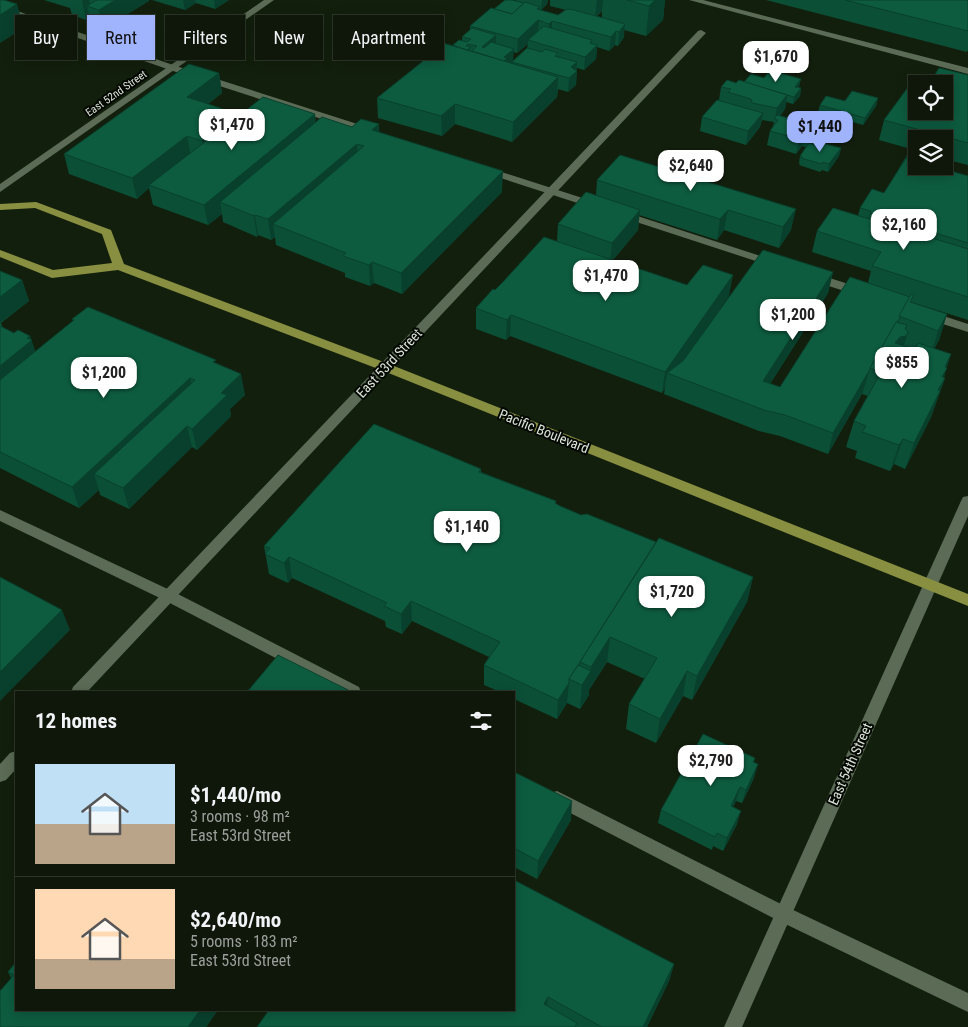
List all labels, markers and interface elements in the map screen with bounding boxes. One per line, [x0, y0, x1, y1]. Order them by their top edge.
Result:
chip: Buy [15, 15, 77, 60]
chip: Rent [87, 15, 155, 60]
chip: Filters [165, 15, 245, 60]
chip: New [255, 15, 323, 60]
chip: Apartment [333, 15, 444, 60]
pin: $1,670 [735, 41, 817, 83]
text: $1,670 [754, 47, 798, 66]
street label: East 52nd Street [83, 68, 149, 119]
map controls [908, 75, 953, 175]
button: locate [908, 75, 953, 120]
pin: $1,470 [191, 108, 273, 151]
pin: $1,440 [779, 110, 861, 153]
text: $1,470 [210, 115, 254, 134]
text: $1,440 [798, 117, 842, 136]
button: layers [908, 130, 953, 175]
pin: $2,640 [650, 150, 732, 192]
text: $2,640 [669, 156, 713, 175]
pin: $2,160 [863, 208, 945, 251]
text: $2,160 [882, 215, 926, 234]
pin: $1,470 [565, 260, 647, 302]
text: $1,470 [584, 266, 628, 285]
pin: $1,200 [752, 298, 834, 341]
text: $1,200 [771, 305, 815, 324]
street label: East 53rd Street [353, 325, 425, 401]
pin: $855 [872, 346, 932, 389]
text: $855 [886, 353, 918, 372]
pin: $1,200 [63, 356, 145, 399]
text: $1,200 [82, 363, 126, 382]
street label: Pacific Boulevard [497, 406, 591, 456]
pin: $1,140 [426, 510, 508, 553]
text: $1,140 [445, 517, 489, 536]
pin: $1,720 [631, 576, 713, 618]
text: $1,720 [650, 582, 694, 601]
icon: filters [467, 707, 495, 735]
text: 12 homes [35, 709, 117, 733]
street label: East 54th Street [825, 720, 875, 808]
pin: $2,790 [670, 744, 752, 787]
text: $2,790 [689, 751, 733, 770]
text: $1,440/mo [190, 783, 281, 807]
icon: home [75, 784, 135, 844]
text: 3 rooms · 98 m² [190, 807, 290, 826]
text: East 53rd Street [190, 826, 291, 845]
text: $2,640/mo [190, 908, 281, 932]
icon: home [75, 909, 135, 969]
text: 5 rooms · 183 m² [190, 932, 298, 951]
text: East 53rd Street [190, 951, 291, 970]

